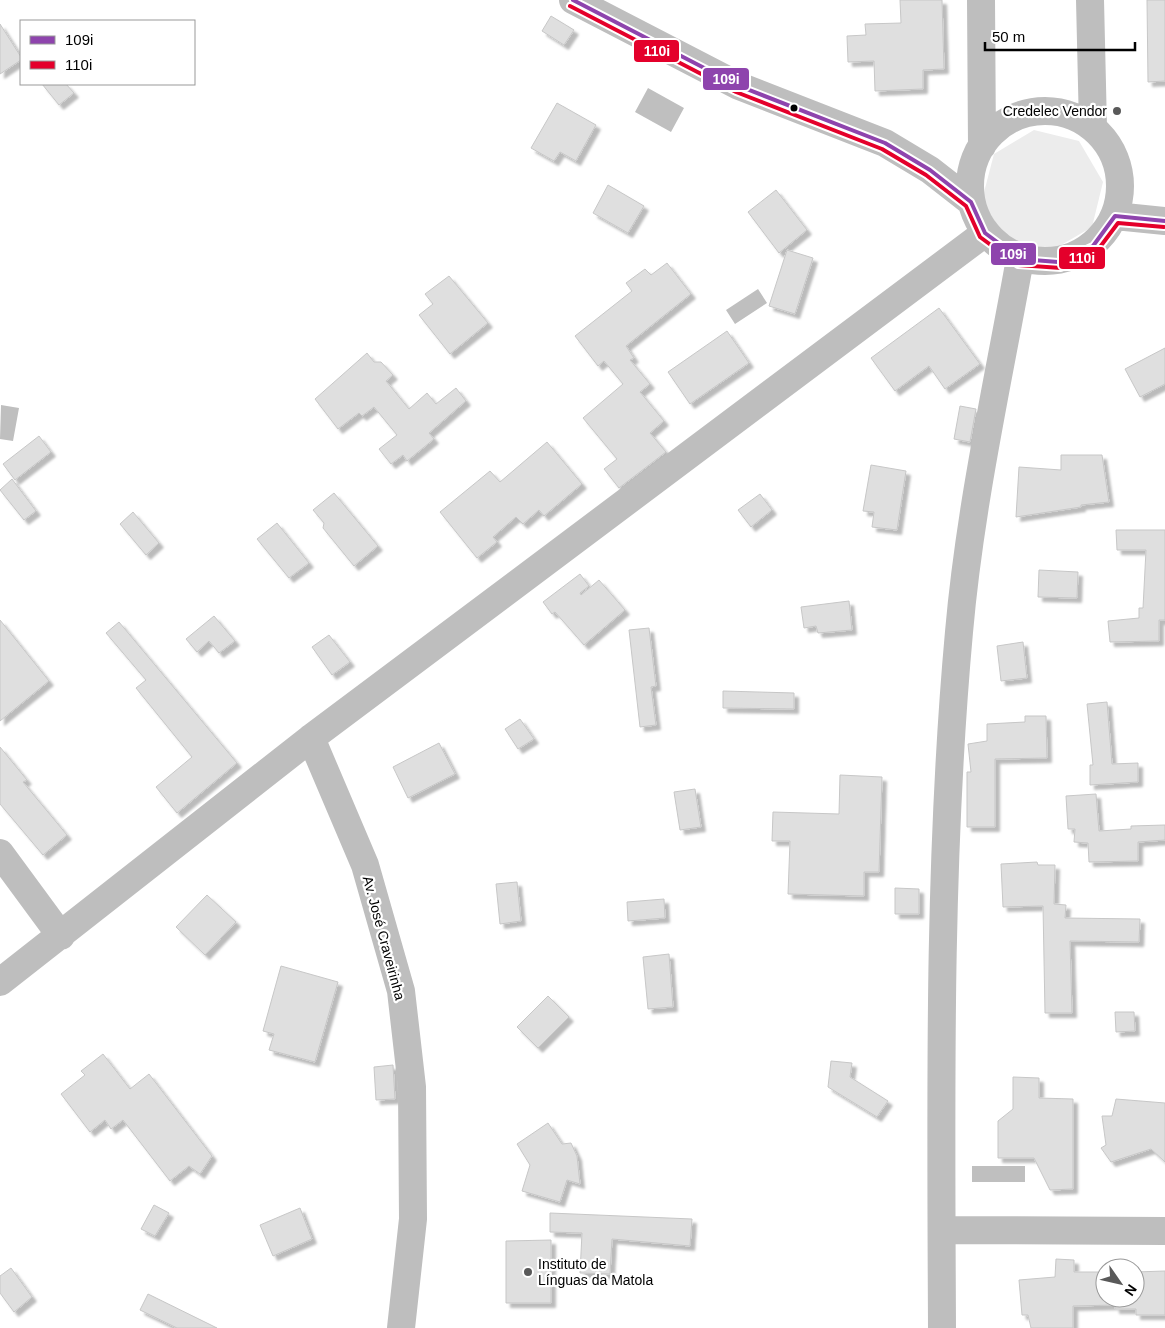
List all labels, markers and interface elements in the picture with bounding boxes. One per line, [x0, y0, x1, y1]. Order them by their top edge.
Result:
legend [20, 20, 195, 85]
scale bar [985, 20, 1135, 52]
text: 50 m [992, 28, 1025, 45]
text: 109i [65, 31, 93, 48]
line badge: 110i [633, 39, 680, 63]
text: 110i [644, 43, 670, 59]
text: 110i [65, 56, 92, 73]
line badge: 109i [702, 67, 750, 91]
text: 109i [712, 71, 740, 87]
unlabelled marker [789, 103, 799, 113]
place label: Credelec Vendor [1003, 103, 1107, 119]
marker: Credelec Vendor [1111, 105, 1123, 117]
line badge: 109i [990, 242, 1037, 266]
text: 109i [999, 246, 1027, 262]
line badge: 110i [1058, 246, 1106, 270]
text: 110i [1069, 250, 1095, 266]
street label: Av. José Craveirinha [360, 874, 408, 1002]
place label: Instituto de Línguas da Matola [538, 1256, 653, 1288]
north arrow [1095, 1258, 1145, 1308]
marker: Instituto de Línguas da Matola [522, 1266, 534, 1278]
text: N [1121, 1282, 1140, 1299]

